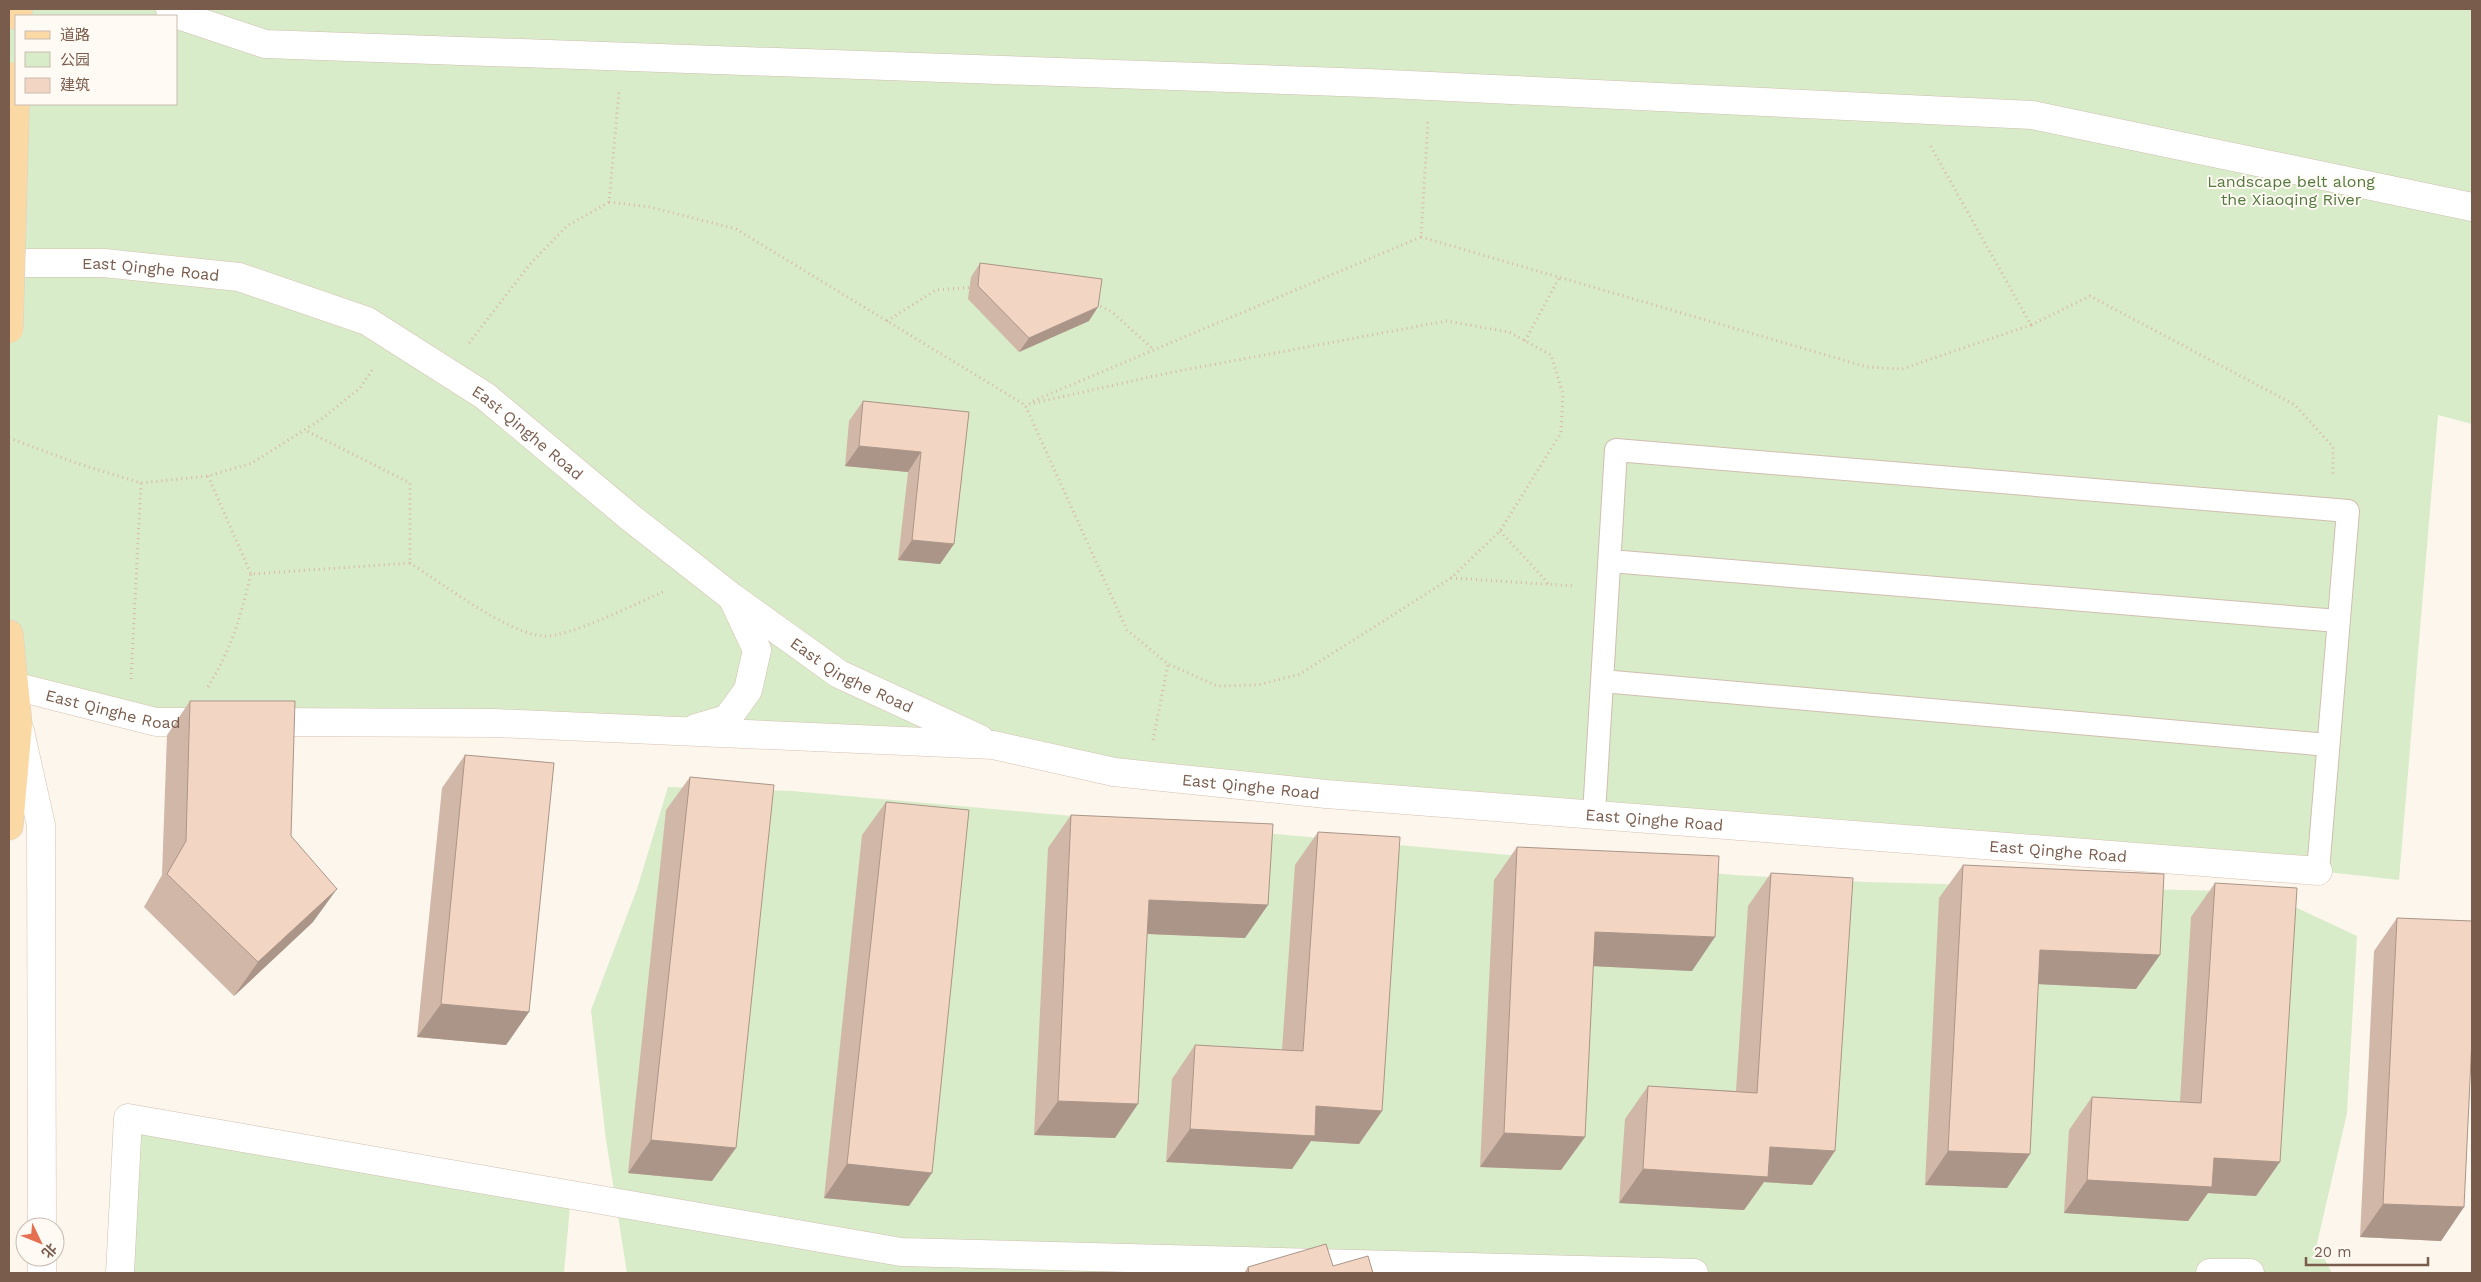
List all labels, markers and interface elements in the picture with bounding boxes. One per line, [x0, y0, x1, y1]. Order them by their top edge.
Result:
legend [15, 15, 178, 105]
text: 道路 [60, 26, 90, 44]
text: 公园 [60, 51, 90, 69]
text: 建筑 [60, 76, 90, 94]
park label: Landscape belt along the Xiaoqing River [2207, 172, 2375, 209]
street label: East Qinghe Road [82, 254, 220, 285]
street label: East Qinghe Road [469, 381, 587, 484]
street label: East Qinghe Road [787, 633, 916, 717]
street label: East Qinghe Road [43, 685, 181, 732]
street label: East Qinghe Road [1181, 770, 1320, 803]
street label: East Qinghe Road [1585, 805, 1724, 835]
street label: East Qinghe Road [1989, 837, 2128, 866]
north arrow [15, 1217, 65, 1267]
scale bar [2306, 1234, 2428, 1266]
text: 北 [39, 1240, 60, 1261]
text: 20 m [2314, 1243, 2352, 1261]

